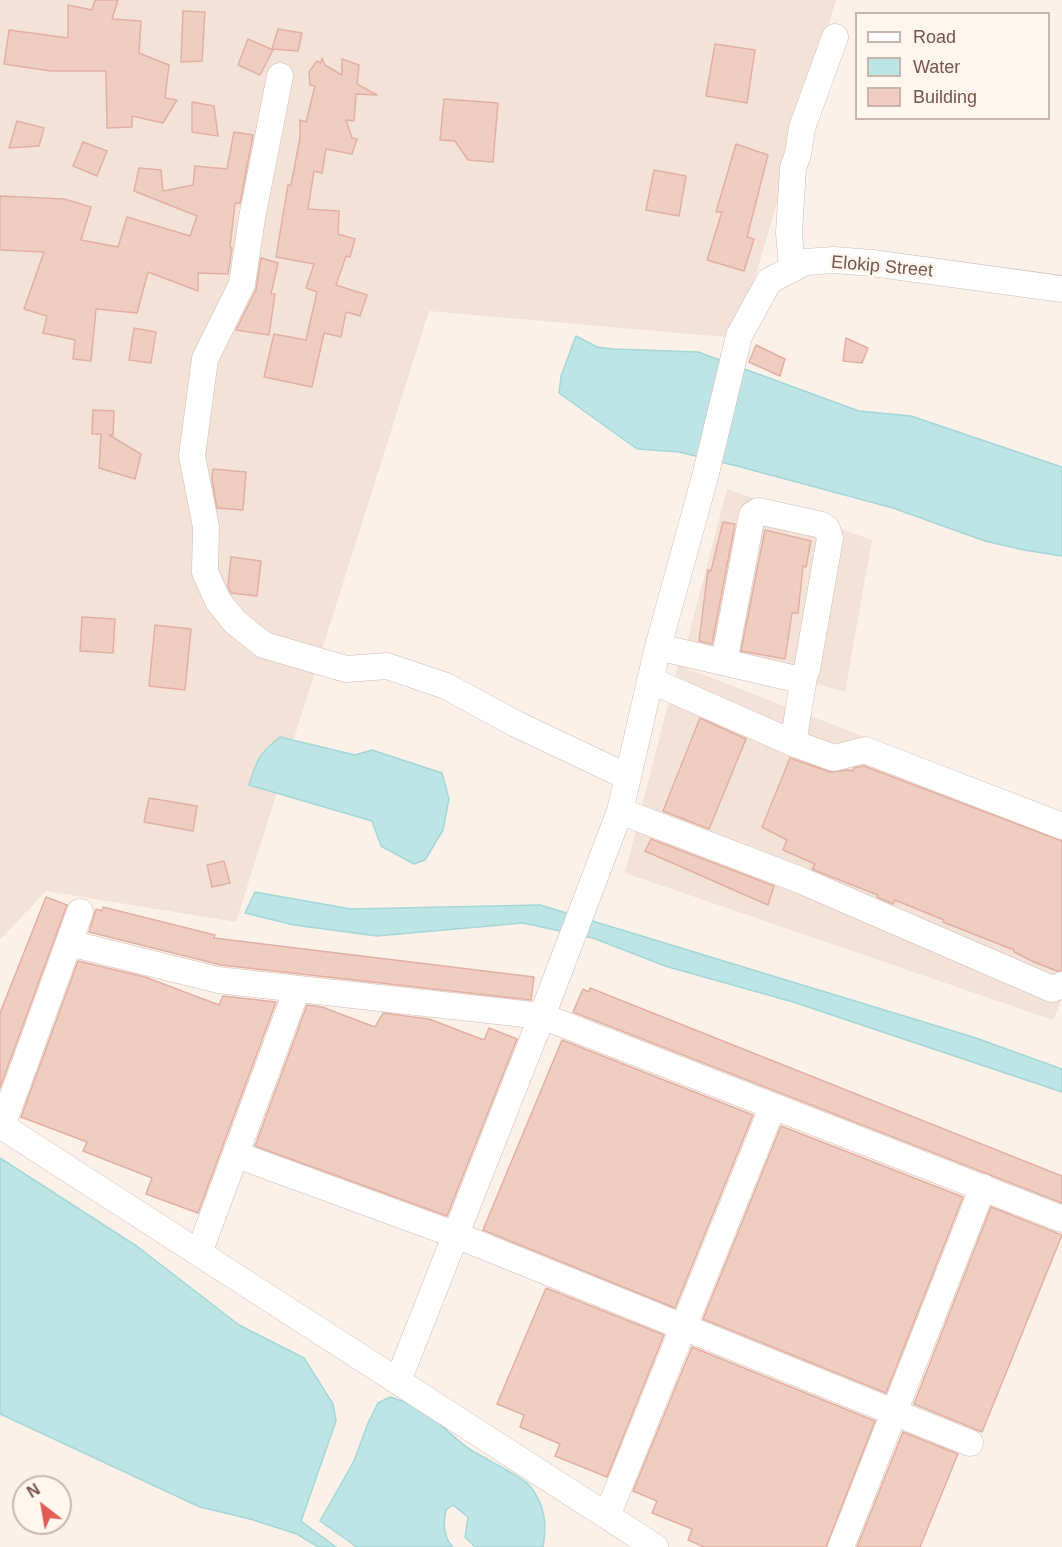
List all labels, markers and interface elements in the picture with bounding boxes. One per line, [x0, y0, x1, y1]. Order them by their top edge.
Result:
legend [855, 12, 1050, 120]
text: Road [913, 27, 956, 47]
text: Water [913, 57, 960, 77]
text: Building [913, 87, 977, 107]
street label: Elokip Street [830, 252, 934, 282]
north arrow [12, 1475, 72, 1535]
text: N [24, 1481, 43, 1501]

